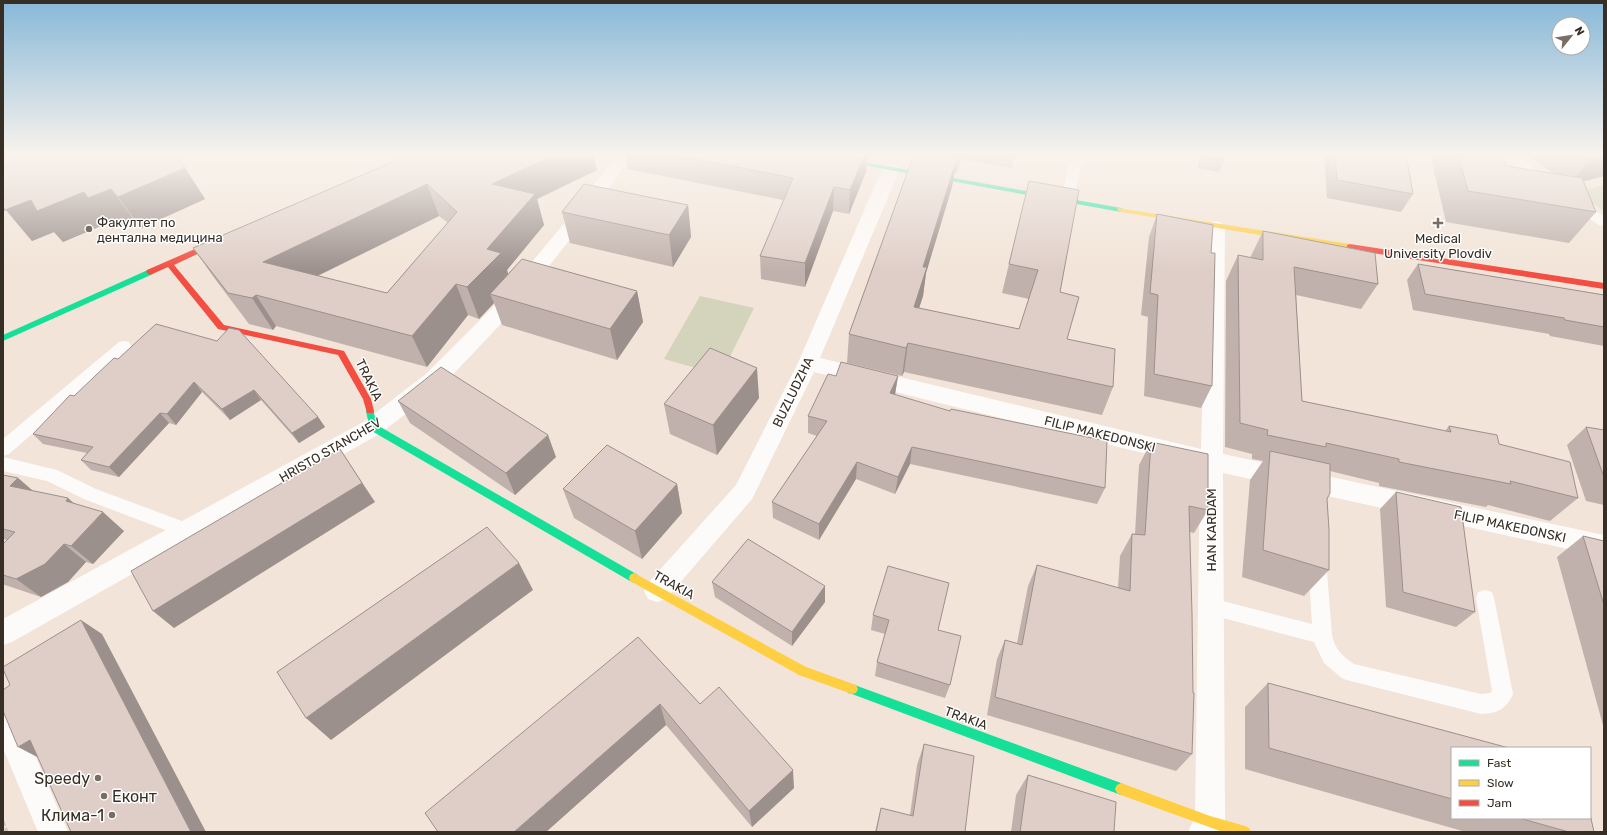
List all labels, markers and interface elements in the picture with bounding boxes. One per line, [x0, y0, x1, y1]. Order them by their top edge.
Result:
north arrow [1551, 16, 1591, 56]
text: N [1572, 25, 1587, 38]
place label: Факултет по дентална медицина [97, 215, 223, 245]
marker: Medical University Plovdiv [1432, 217, 1444, 229]
marker: Факултет по дентална медицина [84, 224, 94, 234]
place label: Medical University Plovdiv [1384, 231, 1492, 261]
street label: BUZLUDZHA [769, 354, 817, 430]
street label: TRAKIA [352, 357, 386, 404]
street label: FILIP MAKEDONSKI [1043, 413, 1157, 455]
street label: HRISTO STANCHEV [276, 414, 384, 485]
street label: HAN KARDAM [1204, 488, 1219, 572]
street label: FILIP MAKEDONSKI [1453, 507, 1567, 545]
street label: TRAKIA [651, 568, 697, 603]
street label: TRAKIA [942, 703, 990, 733]
legend [1451, 747, 1591, 819]
text: Fast [1487, 756, 1511, 770]
place label: Speedy [34, 769, 90, 788]
marker: Speedy [93, 773, 103, 783]
text: Slow [1487, 776, 1514, 790]
place label: Еконт [112, 787, 157, 806]
marker: Еконт [99, 791, 109, 801]
text: Jam [1487, 796, 1512, 810]
place label: Клима-1 [41, 806, 104, 825]
marker: Клима-1 [107, 810, 117, 820]

